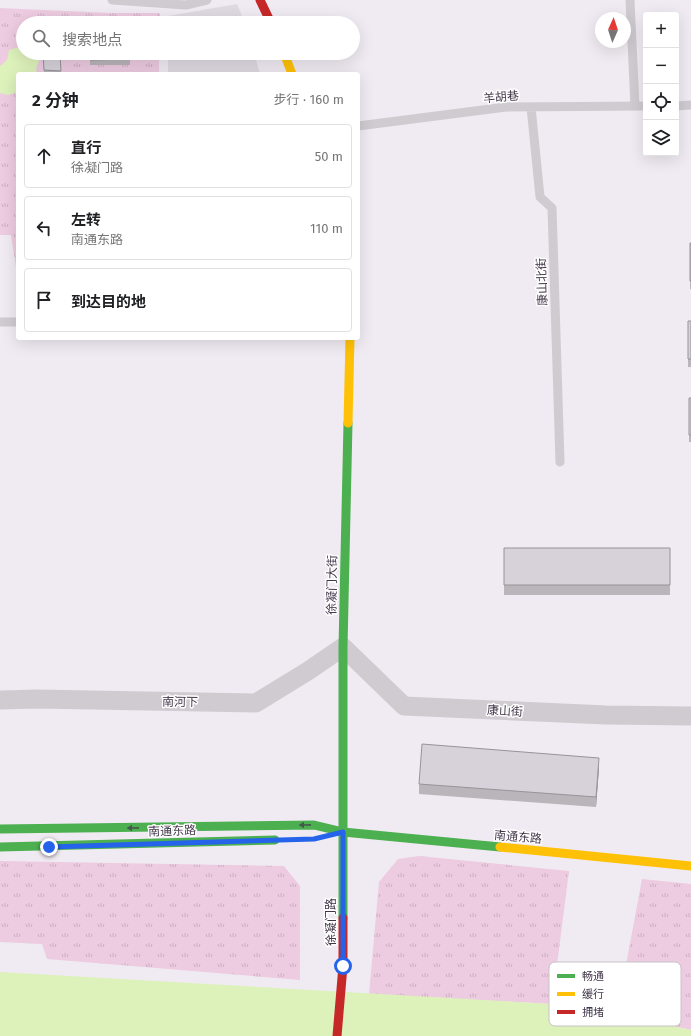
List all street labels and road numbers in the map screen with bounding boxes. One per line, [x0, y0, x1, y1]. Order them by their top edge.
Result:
street label: 羊胡巷 [482, 88, 520, 106]
street label: 康山北街 [534, 258, 550, 306]
street label: 徐凝门大街 [324, 555, 340, 615]
street label: 南河下 [162, 695, 198, 709]
street label: 康山街 [487, 703, 523, 719]
street label: 南通东路 [148, 823, 196, 839]
street label: 南通东路 [493, 828, 543, 846]
street label: 徐凝门路 [324, 898, 338, 946]

